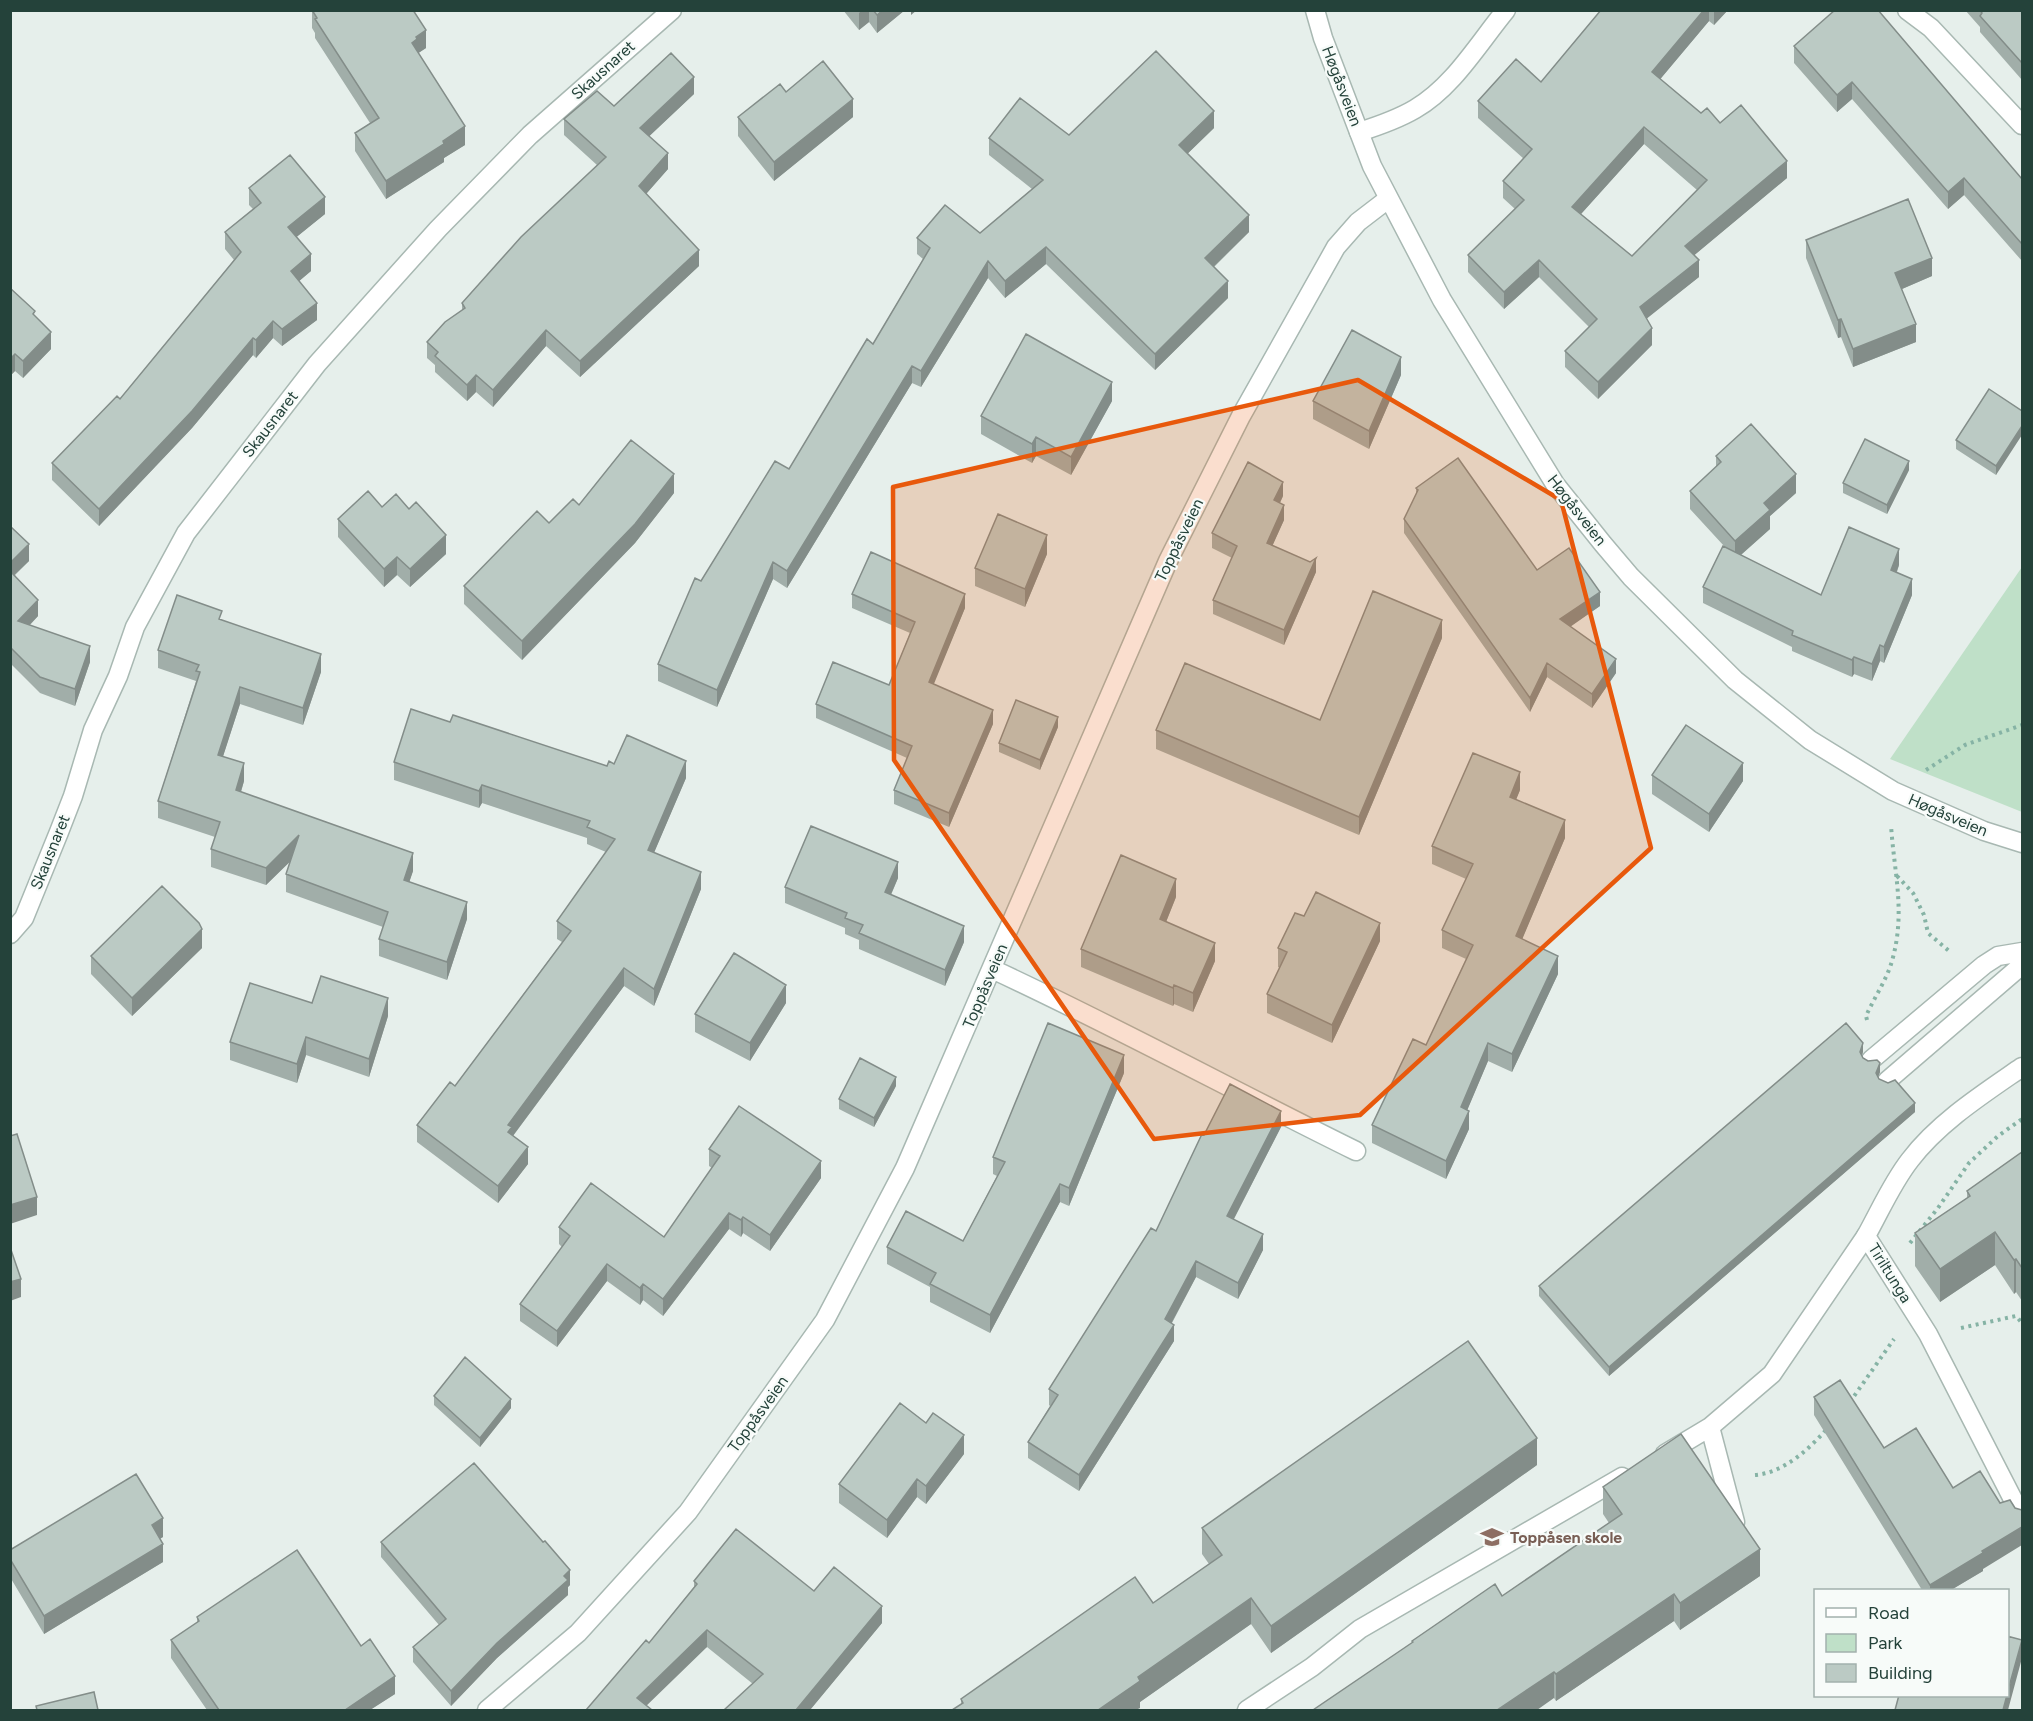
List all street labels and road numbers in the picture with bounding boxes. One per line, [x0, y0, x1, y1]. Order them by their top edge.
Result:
street label: Skausnaret [567, 36, 639, 104]
street label: Høgåsveien [1318, 43, 1366, 129]
street label: Skausnaret [238, 387, 302, 461]
street label: Høgåsveien [1543, 471, 1611, 549]
street label: Toppåsveien [1151, 495, 1207, 585]
street label: Høgåsveien [1905, 790, 1991, 840]
street label: Skausnaret [26, 812, 74, 892]
street label: Toppåsveien [959, 941, 1011, 1031]
street label: Tiriltunga [1864, 1240, 1916, 1306]
street label: Toppåsveien [724, 1372, 792, 1456]

